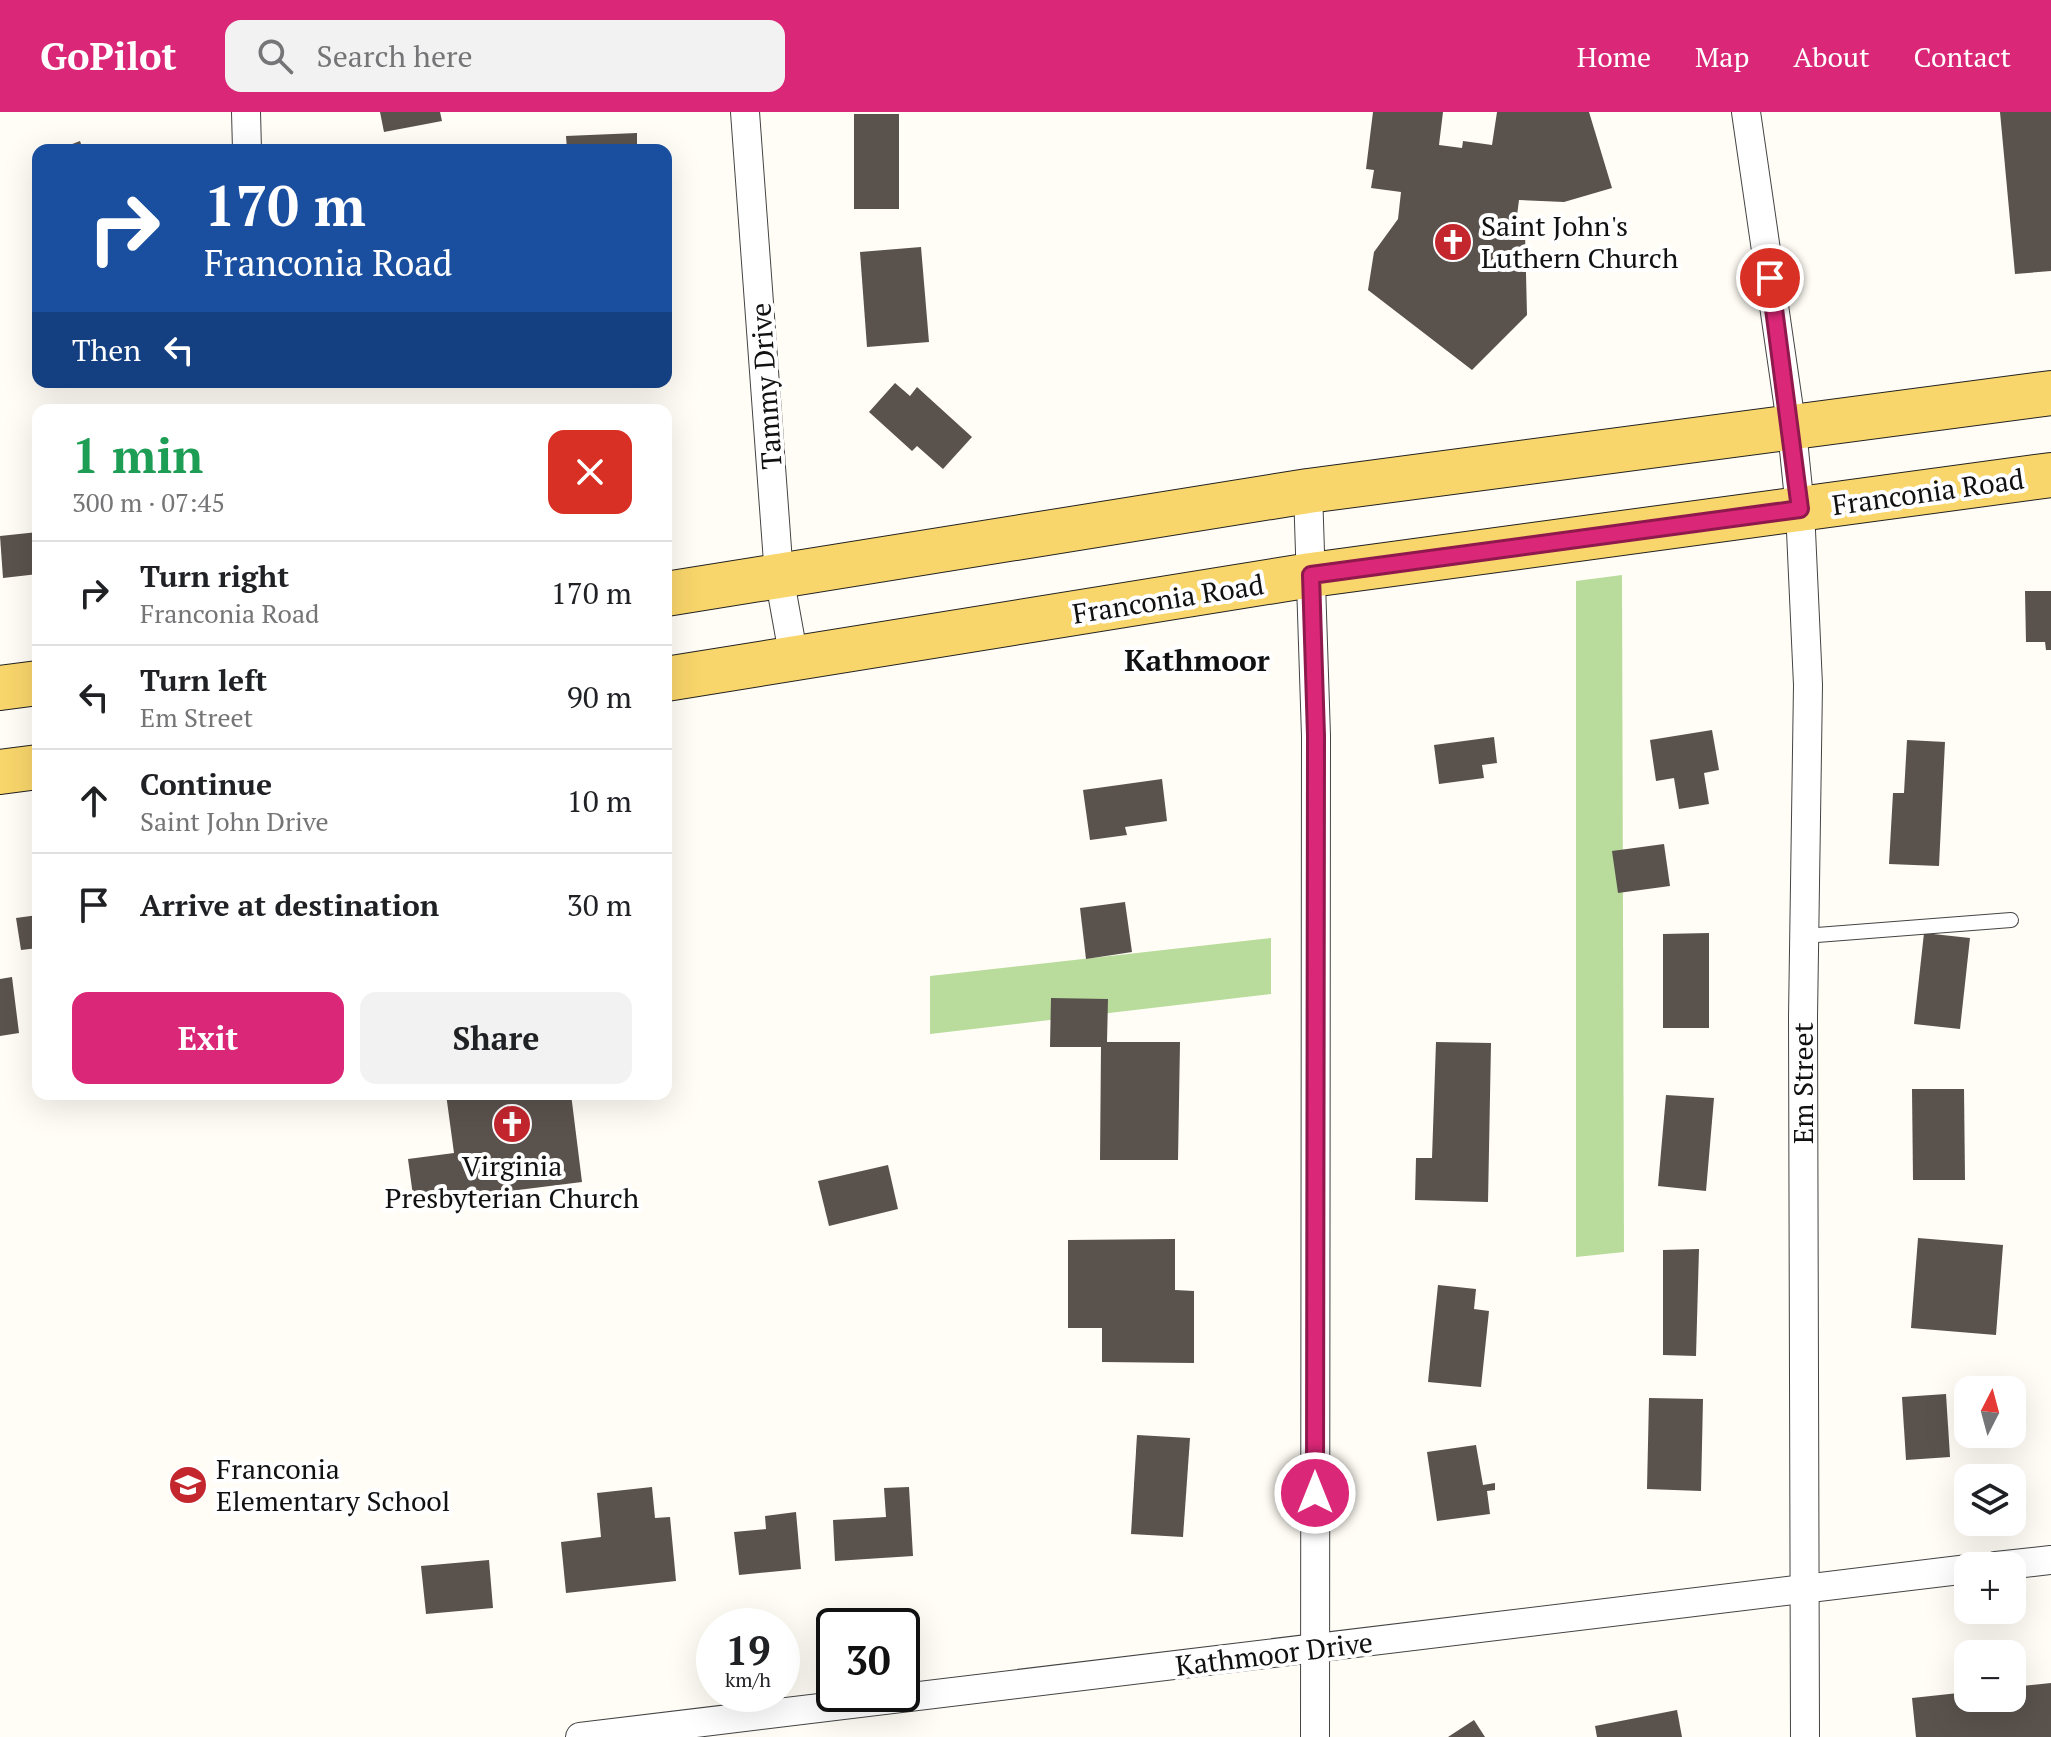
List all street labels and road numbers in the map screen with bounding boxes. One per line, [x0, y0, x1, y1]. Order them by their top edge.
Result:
street label: Tammy Drive [741, 302, 790, 470]
street label: Franconia Road [1830, 460, 2026, 523]
street label: Franconia Road [1070, 565, 1266, 632]
street label: Em Street [1784, 1021, 1821, 1144]
street label: Kathmoor Drive [1173, 1623, 1375, 1684]

